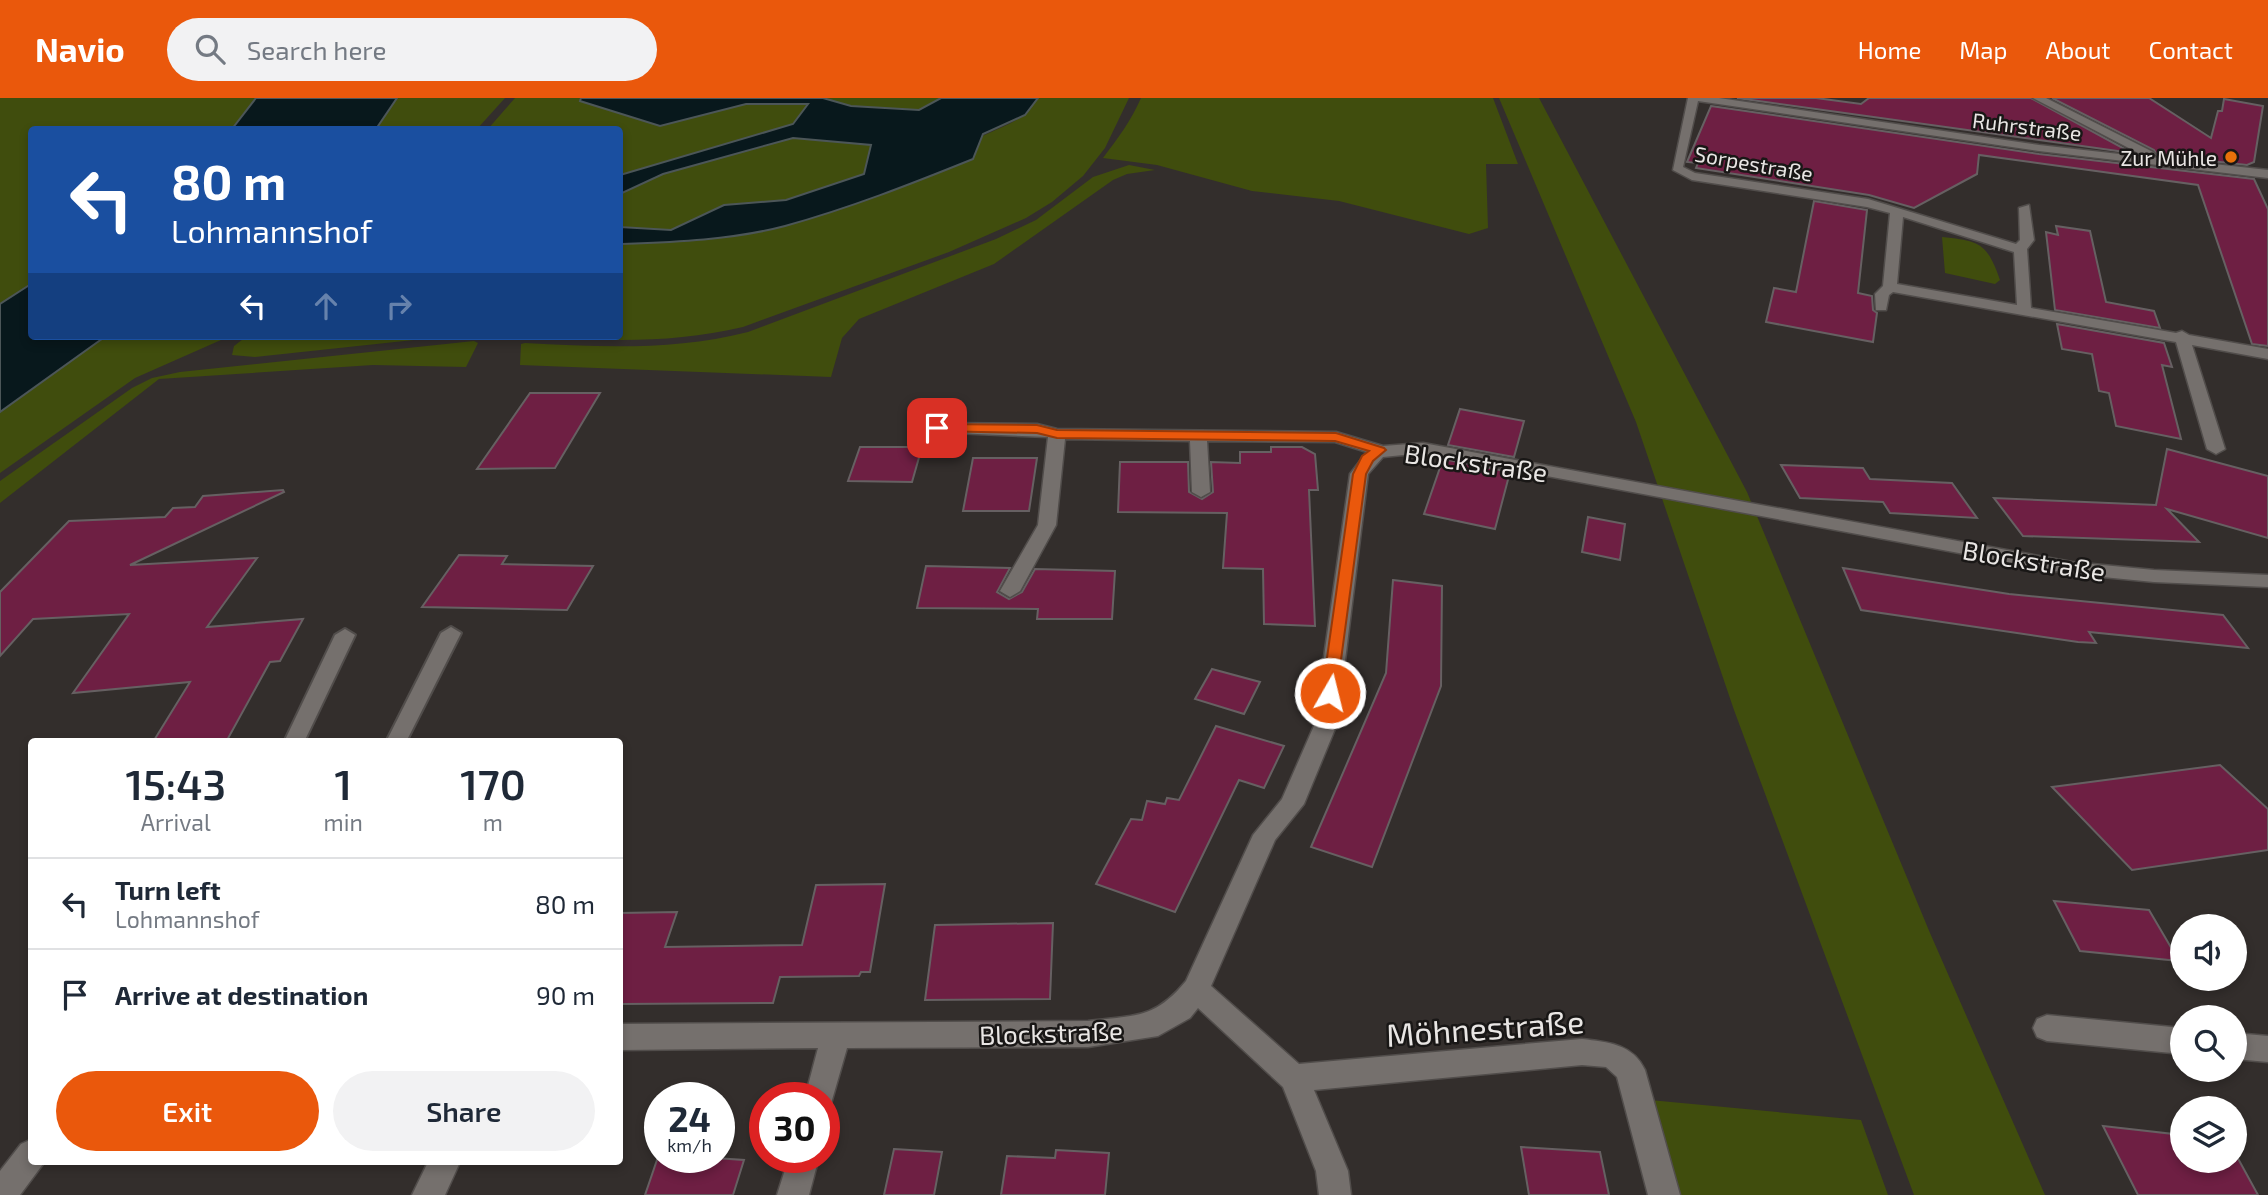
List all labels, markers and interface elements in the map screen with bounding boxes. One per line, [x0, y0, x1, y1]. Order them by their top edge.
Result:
search box [167, 18, 657, 81]
text: Navio [35, 29, 125, 69]
icon: search [191, 30, 229, 68]
text: Search here [247, 34, 386, 65]
text: Home [1858, 35, 1921, 64]
text: Map [1959, 35, 2007, 64]
text: About [2045, 35, 2111, 64]
text: Contact [2149, 35, 2233, 64]
street label: Ruhrstraße [1971, 107, 2083, 145]
street label: Sorpestraße [1693, 140, 1815, 186]
place label: Zur Mühle [2120, 145, 2217, 170]
marker: Zur Mühle [2223, 149, 2239, 165]
text: 80 m [171, 151, 286, 210]
icon: left [56, 154, 147, 245]
text: Lohmannshof [171, 211, 372, 249]
icon: left [234, 287, 272, 325]
icon: ahead [307, 287, 345, 325]
icon: right [380, 287, 418, 325]
pin [907, 398, 967, 458]
icon: arrive [918, 409, 956, 447]
street label: Blockstraße [1403, 437, 1549, 487]
street label: Blockstraße [1961, 533, 2107, 587]
position arrow [1293, 656, 1367, 730]
text: 15:43 [125, 758, 226, 808]
text: 1 [334, 758, 352, 808]
text: 170 [460, 758, 526, 808]
text: Arrival [141, 808, 211, 836]
text: min [324, 808, 363, 836]
text: m [483, 808, 503, 836]
text: Turn left [115, 874, 221, 905]
icon: left [56, 885, 94, 923]
text: 80 m [535, 888, 595, 919]
text: Lohmannshof [115, 905, 260, 933]
map controls [2170, 914, 2247, 1173]
button: sound [2170, 914, 2247, 991]
icon: arrive [56, 976, 94, 1014]
text: Arrive at destination [115, 979, 368, 1010]
text: 90 m [536, 979, 595, 1010]
street label: Möhnestraße [1385, 1001, 1585, 1053]
button: search [2170, 1005, 2247, 1082]
street label: Blockstraße [979, 1014, 1123, 1050]
button: Exit [56, 1071, 319, 1151]
button: Share [333, 1071, 595, 1151]
speed limit sign: 30 [749, 1082, 840, 1173]
button: layers [2170, 1096, 2247, 1173]
text: 24 [668, 1097, 711, 1139]
text: km/h [667, 1134, 712, 1156]

